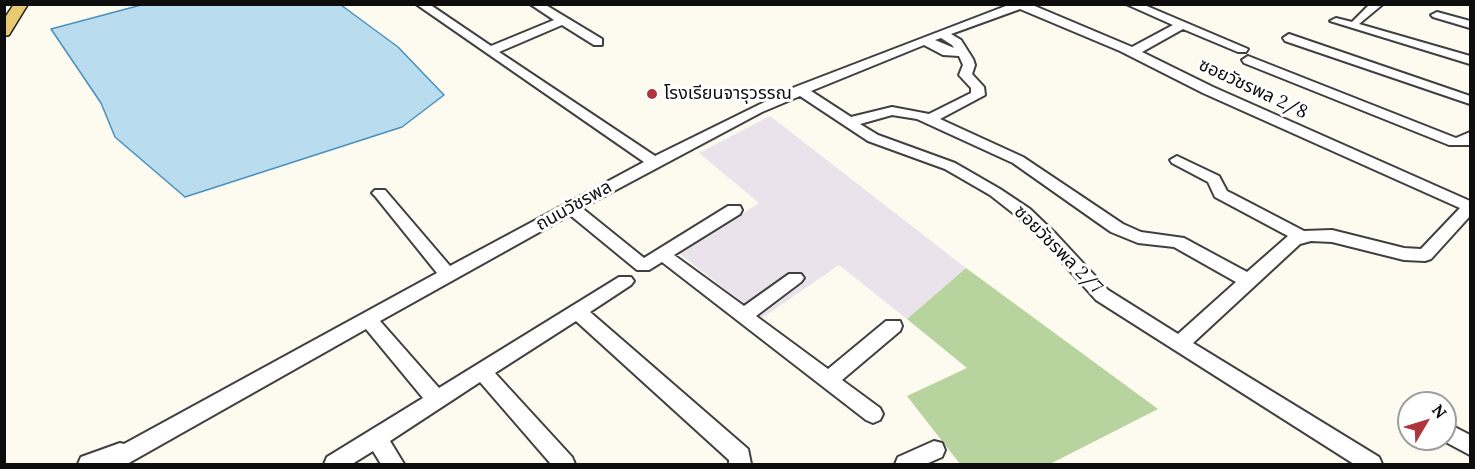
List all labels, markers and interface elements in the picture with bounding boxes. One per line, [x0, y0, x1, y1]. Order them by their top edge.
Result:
street label: ซอยวัชรพล 2/8 [1195, 54, 1311, 124]
place label: โรงเรียนจารุวรรณ [664, 83, 792, 105]
marker: โรงเรียนจารุวรรณ [645, 87, 659, 101]
street label: ถนนวัชรพล [532, 176, 616, 236]
street label: ซอยวัชรพล 2/7 [1009, 201, 1107, 299]
north arrow [1397, 391, 1457, 451]
text: N [1428, 400, 1451, 422]

